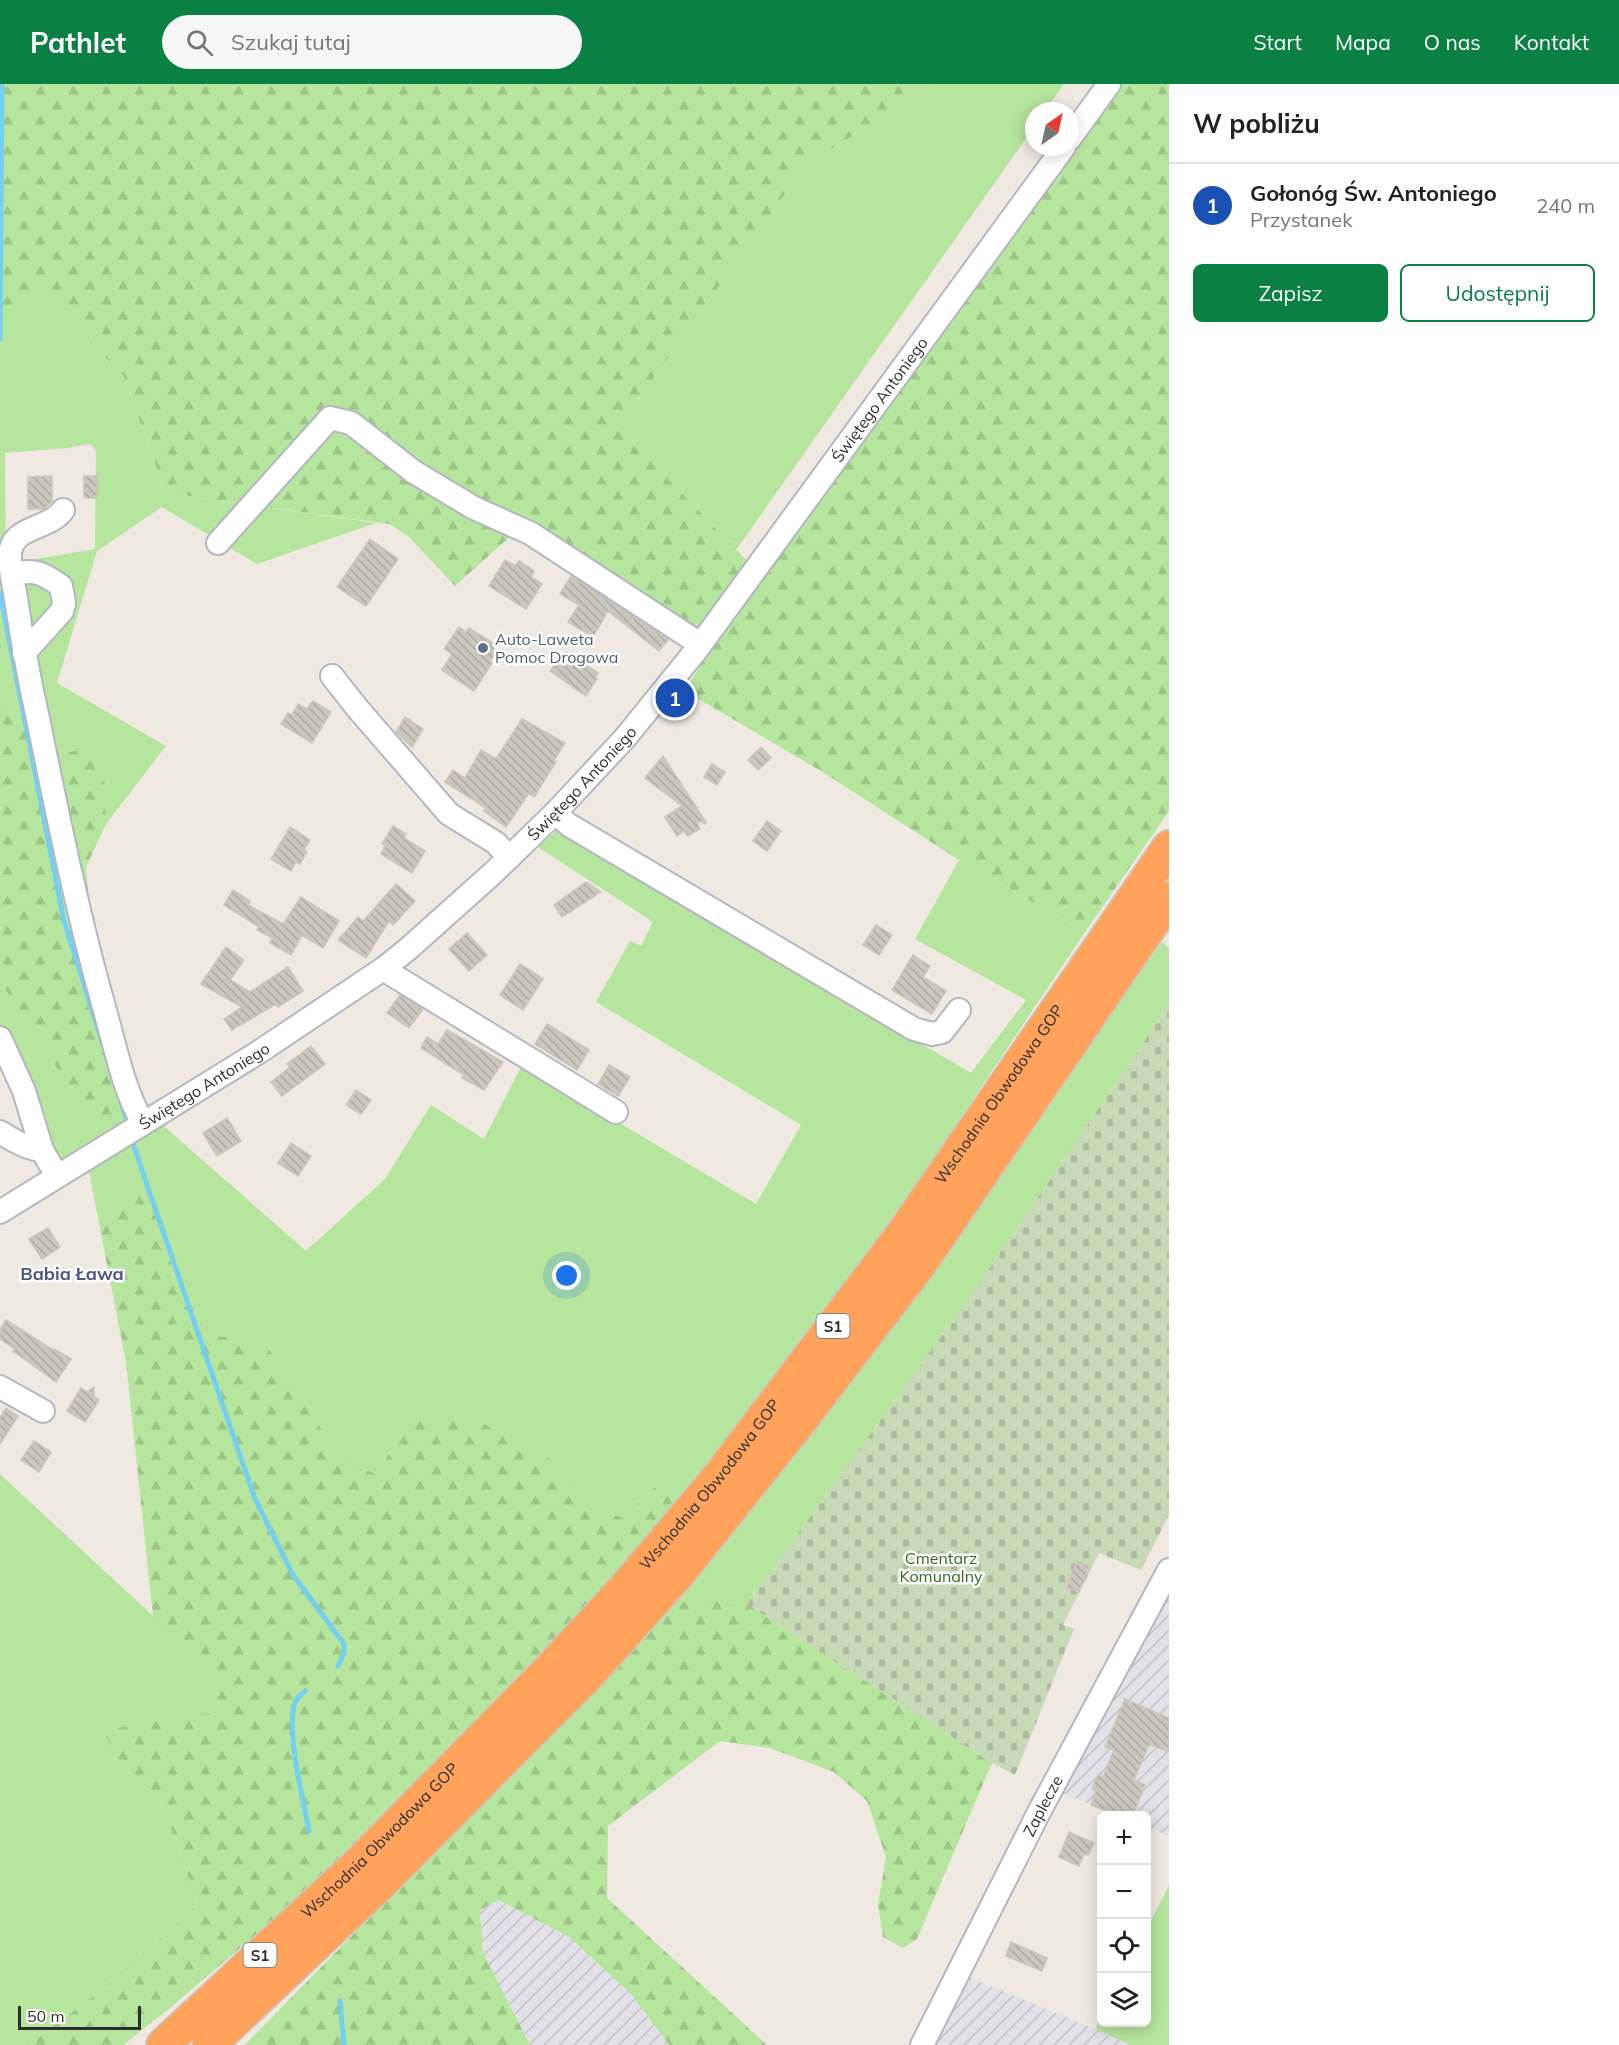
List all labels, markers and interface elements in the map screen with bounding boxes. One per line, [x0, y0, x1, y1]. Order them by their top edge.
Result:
search box [162, 15, 582, 69]
text: Pathlet [30, 25, 126, 60]
icon: search [183, 26, 216, 59]
text: Szukaj tutaj [231, 28, 351, 56]
text: Start [1253, 29, 1302, 55]
text: Mapa [1335, 29, 1391, 55]
text: O nas [1424, 29, 1481, 55]
text: Kontakt [1514, 29, 1589, 55]
north arrow [1025, 102, 1079, 156]
text: W pobliżu [1193, 107, 1320, 140]
text: Gołonóg Św. Antoniego [1250, 179, 1497, 207]
text: 1 [1207, 193, 1219, 218]
text: 240 m [1536, 193, 1595, 218]
text: Przystanek [1250, 207, 1353, 232]
button: Zapisz [1193, 264, 1388, 322]
button: Udostępnij [1400, 264, 1595, 322]
street label: Świętego Antoniego [827, 333, 932, 466]
place label: Auto-Laweta Pomoc Drogowa [495, 629, 618, 667]
marker: Auto-Laweta Pomoc Drogowa [476, 641, 490, 655]
pin: 1 [656, 676, 694, 720]
street label: Świętego Antoniego [523, 722, 641, 845]
street label: Wschodnia Obwodowa GOP [930, 1000, 1068, 1187]
street label: Świętego Antoniego [135, 1038, 273, 1134]
your location [552, 1261, 581, 1290]
district label: Babia Ława [20, 1262, 124, 1285]
road number: S1 [816, 1314, 850, 1338]
street label: Wschodnia Obwodowa GOP [635, 1395, 784, 1574]
park label: Cmentarz Komunalny [900, 1548, 983, 1586]
street label: Wschodnia Obwodowa GOP [296, 1758, 462, 1922]
street label: Zaplecze [1019, 1772, 1067, 1839]
map controls [1097, 1811, 1151, 2027]
button: + [1097, 1811, 1151, 1865]
button: − [1097, 1865, 1151, 1919]
button: locate [1097, 1919, 1151, 1973]
road number: S1 [244, 1943, 276, 1967]
button: layers [1097, 1973, 1151, 2027]
scale bar [18, 2003, 141, 2030]
text: 50 m [27, 2006, 64, 2026]

